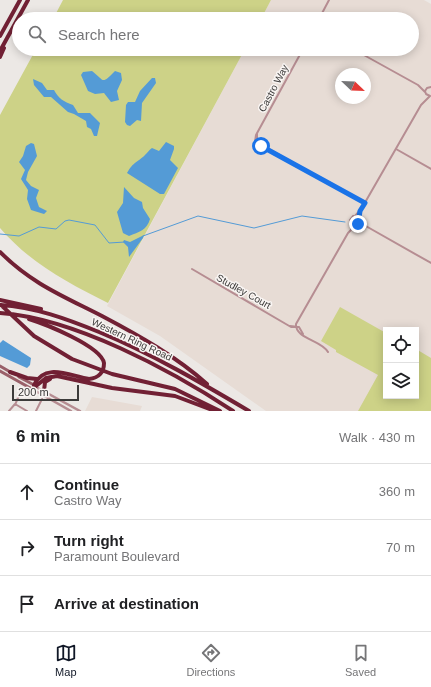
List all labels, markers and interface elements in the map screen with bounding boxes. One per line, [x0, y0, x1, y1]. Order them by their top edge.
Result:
search box [12, 12, 419, 56]
icon: search [26, 23, 48, 45]
text: Search here [58, 26, 140, 43]
street label: Castro Way [256, 63, 290, 114]
north arrow [335, 68, 371, 104]
route start [252, 137, 270, 155]
route end [349, 215, 367, 233]
street label: Studley Court [215, 272, 273, 311]
street label: Western Ring Road [90, 316, 174, 363]
map controls [383, 327, 419, 399]
button: locate [383, 327, 419, 363]
button: layers [383, 363, 419, 399]
scale bar [12, 383, 79, 402]
text: 200 m [18, 386, 49, 398]
text: 6 min [16, 427, 60, 446]
text: Walk · 430 m [339, 430, 415, 445]
text: Continue [54, 476, 119, 493]
icon: ahead [16, 481, 38, 503]
text: 360 m [379, 484, 415, 499]
text: Castro Way [54, 493, 121, 508]
text: Turn right [54, 532, 124, 549]
icon: right [16, 537, 38, 559]
text: 70 m [386, 540, 415, 555]
text: Paramount Boulevard [54, 549, 180, 564]
icon: arrive [16, 593, 38, 615]
text: Arrive at destination [54, 595, 199, 612]
tab: Map [55, 642, 77, 678]
tab: Directions [186, 642, 235, 678]
tab: Saved [345, 642, 376, 678]

